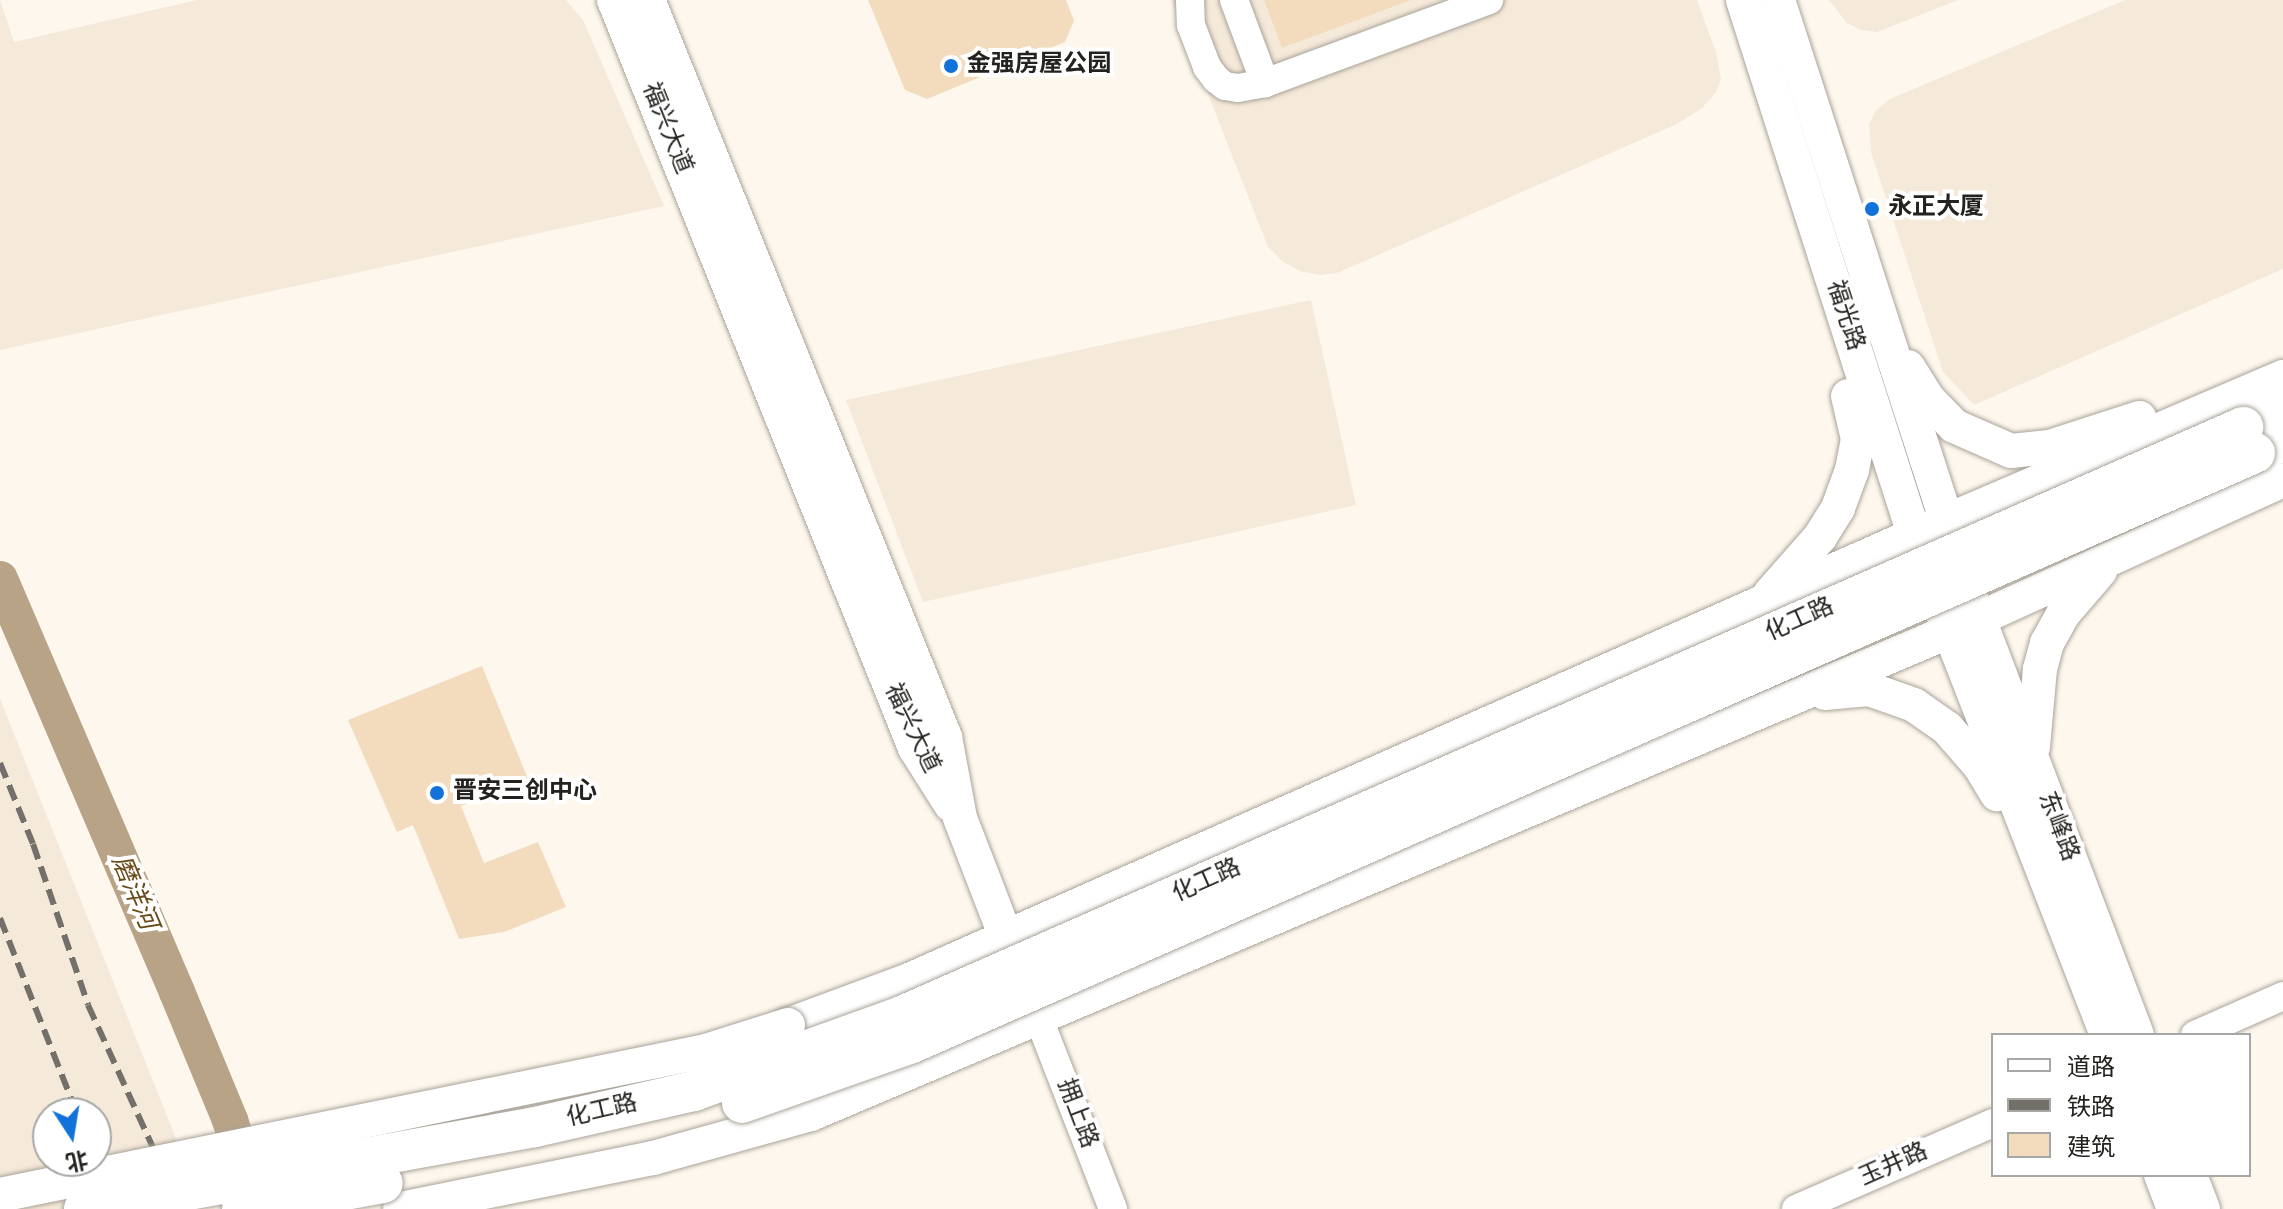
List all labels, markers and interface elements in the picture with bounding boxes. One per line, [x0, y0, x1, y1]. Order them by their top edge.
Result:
place label: 金强房屋公园 [967, 52, 1111, 80]
marker: 金强房屋公园 [942, 57, 960, 75]
street label: 福兴大道 [635, 79, 697, 179]
place label: 永正大厦 [1888, 195, 1984, 223]
marker: 永正大厦 [1863, 200, 1881, 218]
street label: 福光路 [1819, 277, 1869, 355]
street label: 化工路 [1761, 593, 1839, 649]
street label: 福兴大道 [877, 680, 945, 778]
place label: 晋安三创中心 [453, 779, 597, 807]
marker: 晋安三创中心 [428, 784, 446, 802]
street label: 东峰路 [2031, 788, 2083, 866]
water label: 磨洋河 [103, 851, 163, 935]
street label: 化工路 [1168, 854, 1246, 910]
legend [1991, 1033, 2251, 1177]
text: 道路 [2067, 1054, 2115, 1084]
street label: 拥上路 [1050, 1075, 1102, 1153]
street label: 化工路 [564, 1090, 640, 1134]
text: 铁路 [2067, 1094, 2115, 1124]
north arrow [32, 1097, 112, 1177]
text: 建筑 [2067, 1134, 2115, 1164]
street label: 玉井路 [1855, 1138, 1933, 1194]
text: 北 [63, 1144, 90, 1175]

